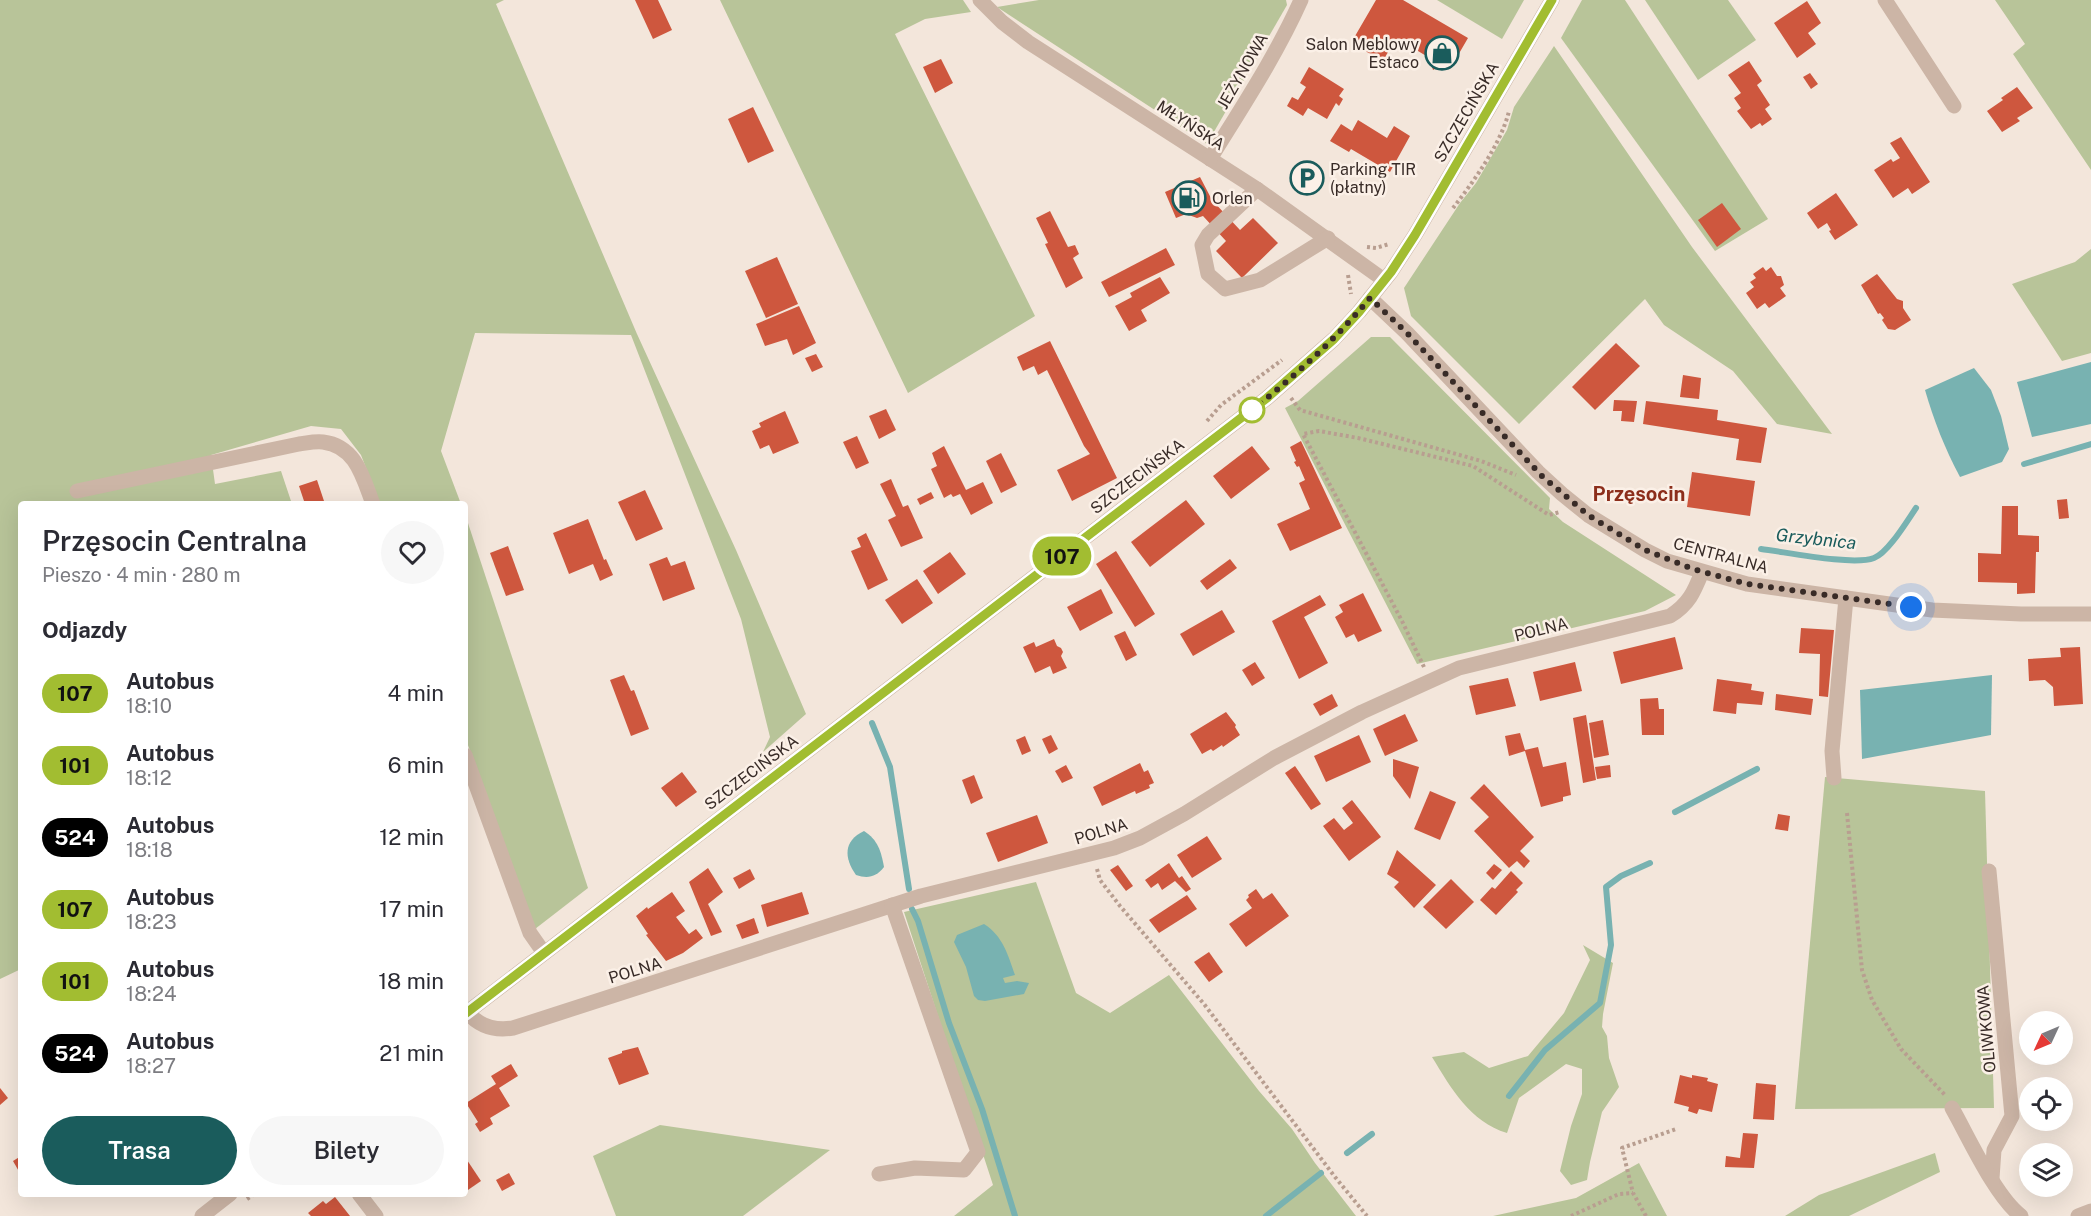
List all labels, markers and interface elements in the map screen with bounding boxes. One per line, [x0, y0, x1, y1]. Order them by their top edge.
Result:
street label: JEŻYNOWA [1212, 29, 1272, 113]
place label: Salon Meblowy Estaco [1306, 35, 1419, 72]
shop icon: Salon Meblowy Estaco [1424, 35, 1460, 71]
street label: SZCZECIŃSKA [1429, 58, 1503, 166]
street label: MŁYŃSKA [1153, 96, 1229, 154]
parking icon: Parking TIR (płatny) [1289, 160, 1325, 196]
place label: Parking TIR (płatny) [1330, 160, 1416, 197]
fuel station icon: Orlen [1171, 180, 1207, 216]
place label: Orlen [1212, 189, 1253, 208]
unlabelled marker [1239, 397, 1265, 423]
street label: SZCZECIŃSKA [1086, 434, 1188, 518]
district label: Przęsocin [1593, 482, 1685, 506]
button: heart [381, 521, 444, 584]
text: Przęsocin Centralna [42, 524, 307, 557]
water label: Grzybnica [1775, 524, 1857, 553]
street label: CENTRALNA [1671, 534, 1770, 577]
line badge: 107 [1028, 536, 1096, 576]
text: 107 [1044, 544, 1080, 569]
text: Pieszo · 4 min · 280 m [42, 563, 241, 587]
your location [1896, 592, 1926, 622]
street label: POLNA [1512, 614, 1570, 645]
text: Odjazdy [42, 617, 127, 643]
text: Autobus [126, 668, 214, 694]
text: 4 min [388, 680, 444, 706]
text: 107 [57, 681, 93, 706]
text: 18:10 [126, 694, 172, 718]
street label: SZCZECIŃSKA [700, 730, 802, 814]
text: Autobus [126, 740, 214, 766]
text: 6 min [388, 752, 444, 778]
text: 101 [59, 753, 91, 778]
text: 18:12 [126, 766, 172, 790]
text: Autobus [126, 812, 214, 838]
street label: POLNA [1072, 814, 1130, 849]
text: 12 min [379, 824, 444, 850]
text: 524 [54, 825, 96, 850]
text: 18:18 [126, 838, 173, 862]
text: Autobus [126, 884, 214, 910]
text: 17 min [379, 896, 444, 922]
text: 107 [57, 897, 93, 922]
text: 18:23 [126, 910, 177, 934]
street label: POLNA [606, 953, 664, 988]
text: Autobus [126, 956, 214, 982]
text: 18 min [378, 968, 444, 994]
text: 101 [59, 969, 91, 994]
text: 18:24 [126, 982, 177, 1006]
street label: OLIWKOWA [1973, 984, 2000, 1074]
north arrow [2019, 1011, 2073, 1065]
map controls [2019, 1011, 2073, 1197]
text: Autobus [126, 1028, 214, 1054]
text: 21 min [379, 1040, 444, 1066]
text: 524 [54, 1041, 96, 1066]
text: 18:27 [126, 1054, 176, 1078]
button: locate [2019, 1077, 2073, 1131]
button: Trasa [42, 1116, 237, 1185]
button: Bilety [249, 1116, 444, 1185]
button: layers [2019, 1143, 2073, 1197]

